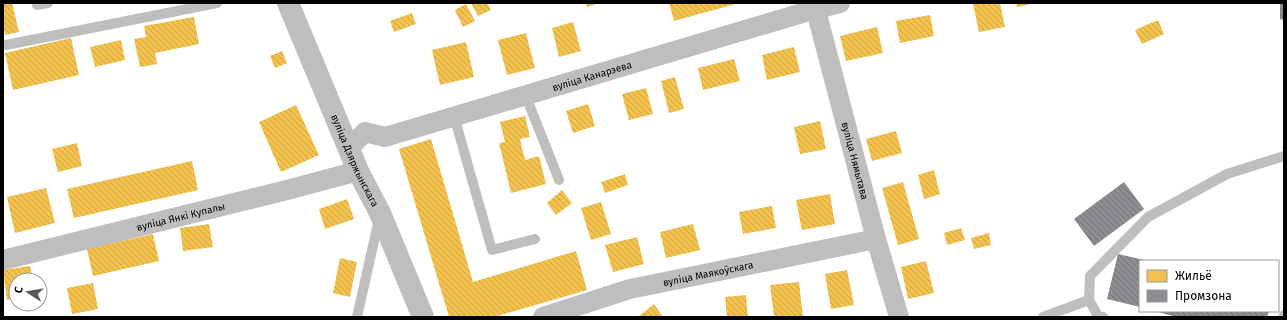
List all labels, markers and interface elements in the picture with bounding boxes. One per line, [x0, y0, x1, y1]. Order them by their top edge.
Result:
street label: вуліца Канарэева [551, 59, 633, 94]
street label: вуліца Дзяржынскага [328, 113, 381, 209]
street label: вуліца Нямытава [839, 121, 870, 201]
street label: вуліца Янкі Купалы [135, 200, 226, 234]
street label: вуліца Маякоўскага [662, 259, 755, 289]
legend [1139, 260, 1279, 312]
text: Жильё [1175, 269, 1212, 283]
north arrow [8, 272, 48, 312]
text: С [12, 285, 26, 294]
text: Промзона [1175, 289, 1232, 303]

